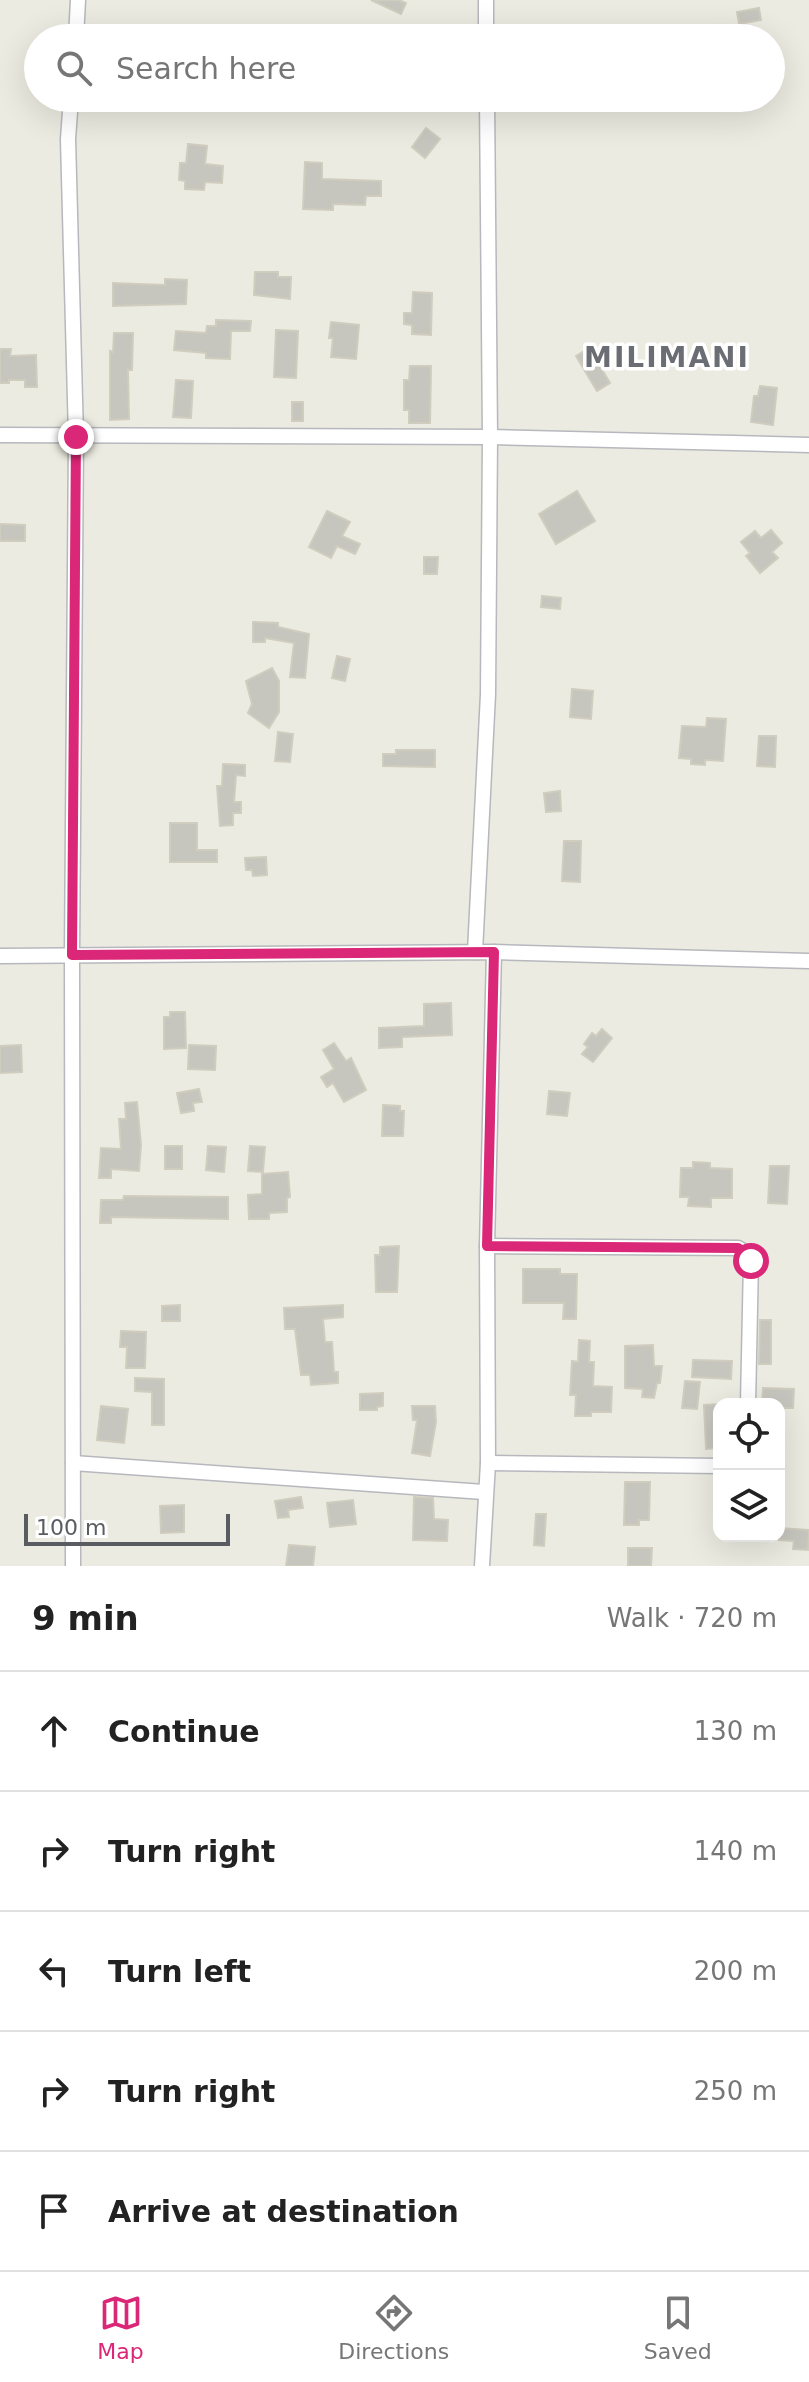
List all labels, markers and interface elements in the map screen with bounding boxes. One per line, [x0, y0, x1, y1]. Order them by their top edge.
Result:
search box [24, 24, 785, 112]
icon: search [52, 46, 96, 90]
text: Search here [116, 51, 296, 86]
district label: MILIMANI [584, 341, 750, 374]
route end [58, 419, 94, 455]
route start [733, 1243, 769, 1279]
map controls [713, 1398, 785, 1542]
button: locate [713, 1398, 785, 1470]
button: layers [713, 1470, 785, 1542]
scale bar [24, 1510, 230, 1546]
text: 100 m [36, 1515, 106, 1540]
text: 9 min [32, 1598, 139, 1638]
text: Walk · 720 m [607, 1603, 777, 1633]
icon: ahead [32, 1709, 76, 1753]
text: Continue [108, 1714, 260, 1749]
text: 130 m [694, 1716, 777, 1746]
icon: right [32, 1829, 76, 1873]
text: Turn right [108, 1834, 275, 1869]
text: 140 m [694, 1836, 777, 1866]
icon: left [32, 1949, 76, 1993]
text: Turn left [108, 1954, 251, 1989]
text: 200 m [694, 1956, 777, 1986]
icon: right [32, 2069, 76, 2113]
text: Turn right [108, 2074, 275, 2109]
text: 250 m [694, 2076, 777, 2106]
icon: arrive [32, 2189, 76, 2233]
text: Arrive at destination [108, 2194, 459, 2229]
tab: Map [97, 2291, 144, 2364]
tab: Directions [338, 2291, 449, 2364]
tab: Saved [644, 2291, 712, 2364]

